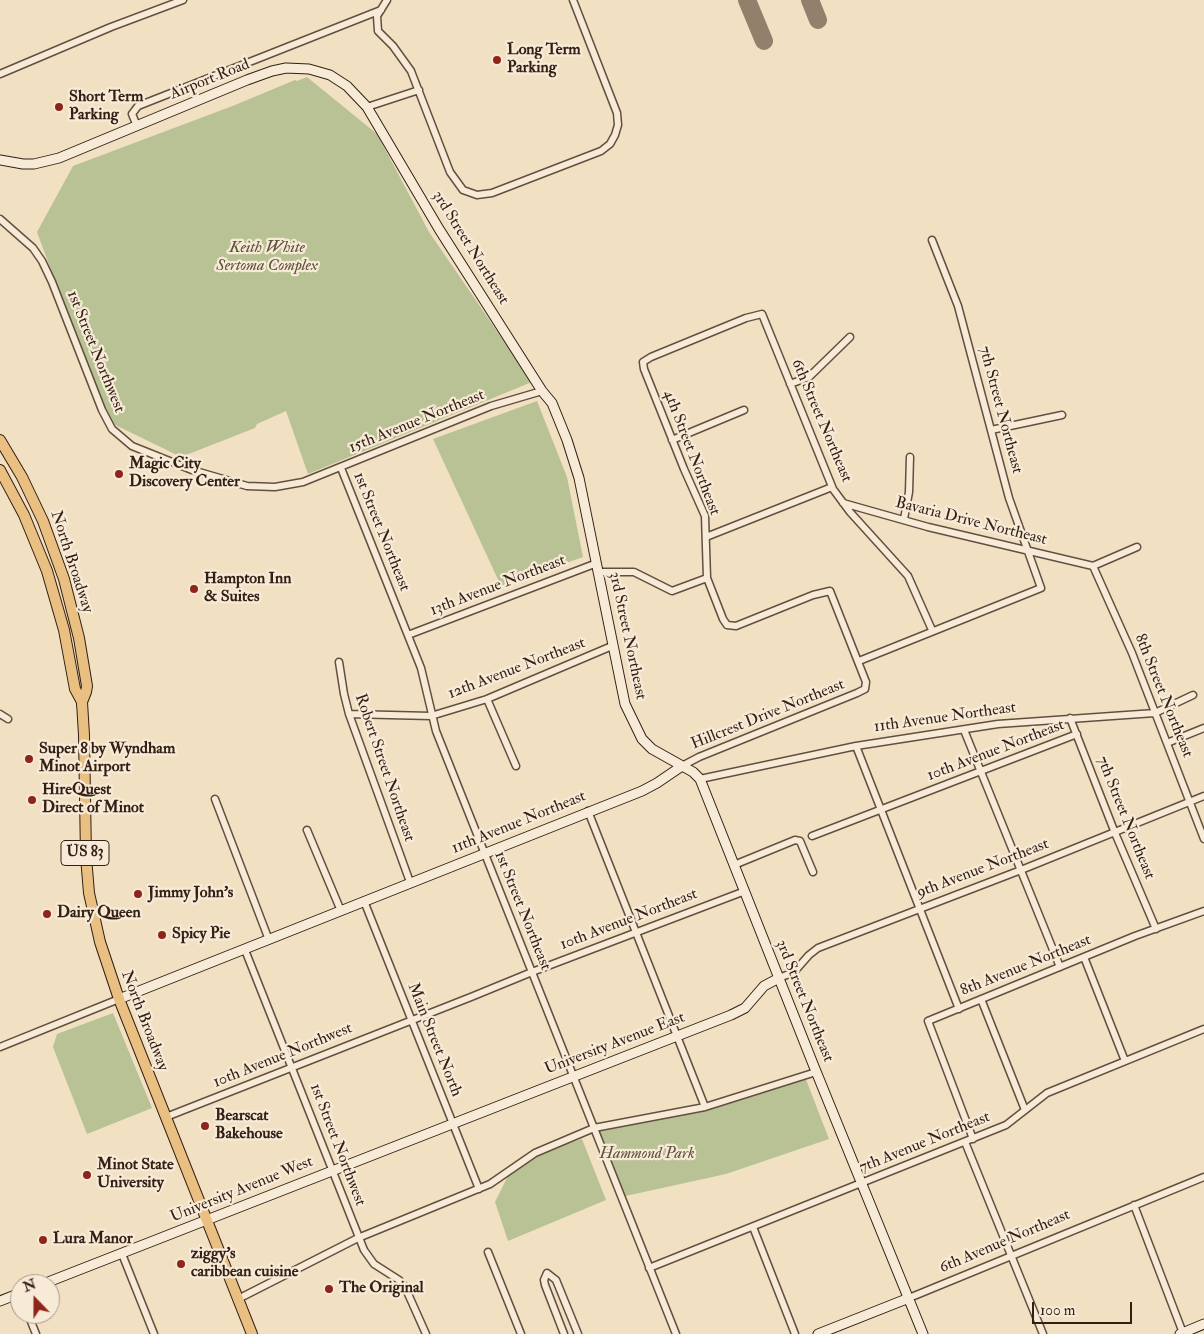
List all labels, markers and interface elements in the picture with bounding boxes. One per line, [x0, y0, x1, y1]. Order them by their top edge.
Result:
place label: Long Term Parking [507, 41, 581, 79]
marker: Long Term Parking [491, 54, 503, 66]
street label: Airport Road [167, 55, 253, 105]
place label: Short Term Parking [69, 88, 143, 126]
marker: Short Term Parking [53, 101, 65, 113]
street label: 3rd Street Northeast [427, 188, 513, 308]
park label: Keith White Sertoma Complex [216, 239, 318, 277]
street label: 1st Street Northwest [62, 288, 128, 416]
street label: 7th Street Northeast [974, 344, 1026, 476]
street label: 6th Street Northeast [786, 356, 856, 486]
street label: 15th Avenue Northeast [346, 386, 488, 458]
street label: 4th Street Northeast [658, 388, 724, 518]
place label: Magic City Discovery Center [129, 455, 240, 493]
marker: Magic City Discovery Center [113, 468, 125, 480]
street label: 1st Street Northeast [348, 470, 414, 594]
street label: Bavaria Drive Northeast [893, 494, 1049, 550]
street label: North Broadway [45, 509, 97, 615]
street label: 13th Avenue Northeast [428, 551, 568, 621]
place label: Hampton Inn & Suites [204, 570, 292, 608]
street label: 3rd Street Northeast [604, 570, 650, 702]
marker: Hampton Inn & Suites [188, 583, 200, 595]
street label: 8th Street Northeast [1129, 631, 1197, 761]
street label: 12th Avenue Northeast [446, 634, 588, 704]
street label: Hillcrest Drive Northeast [689, 675, 847, 755]
street label: Robert Street Northeast [350, 692, 418, 844]
street label: 11th Avenue Northeast [873, 699, 1017, 737]
street label: 10th Avenue Northeast [925, 716, 1067, 786]
place label: Super 8 by Wyndham Minot Airport [39, 740, 175, 778]
marker: Super 8 by Wyndham Minot Airport [23, 753, 35, 765]
street label: 7th Street Northeast [1091, 754, 1159, 882]
place label: HireQuest Direct of Minot [42, 781, 144, 819]
street label: 11th Avenue Northeast [449, 787, 589, 859]
marker: HireQuest Direct of Minot [26, 794, 38, 806]
street label: 9th Avenue Northeast [914, 835, 1052, 903]
road number: US 83 [61, 840, 109, 866]
street label: 1st Street Northeast [489, 849, 555, 973]
place label: Jimmy John's [148, 884, 233, 904]
street label: 10th Avenue Northeast [558, 885, 700, 955]
marker: Jimmy John's [132, 888, 144, 900]
place label: Dairy Queen [57, 904, 141, 924]
marker: Dairy Queen [41, 908, 53, 920]
place label: Spicy Pie [172, 925, 230, 945]
marker: Spicy Pie [156, 929, 168, 941]
street label: 8th Avenue Northeast [958, 931, 1094, 1001]
street label: 3rd Street Northeast [771, 937, 837, 1065]
street label: North Broadway [116, 968, 172, 1074]
street label: Main Street North [402, 980, 466, 1100]
street label: University Avenue East [542, 1008, 688, 1080]
street label: 10th Avenue Northwest [211, 1019, 355, 1093]
street label: 1st Street Northwest [305, 1081, 369, 1209]
place label: Bearscat Bakehouse [215, 1107, 283, 1145]
street label: 7th Avenue Northeast [857, 1108, 993, 1178]
marker: Bearscat Bakehouse [199, 1120, 211, 1132]
park label: Hammond Park [599, 1145, 695, 1165]
street label: University Avenue West [168, 1153, 316, 1227]
place label: Minot State University [97, 1156, 174, 1194]
marker: Minot State University [81, 1169, 93, 1181]
street label: 6th Avenue Northeast [937, 1206, 1073, 1278]
place label: Lura Manor [53, 1230, 133, 1250]
marker: Lura Manor [37, 1234, 49, 1246]
place label: ziggy's caribbean cuisine [191, 1245, 298, 1283]
marker: ziggy's caribbean cuisine [175, 1258, 187, 1270]
north arrow [10, 1274, 60, 1324]
text: N [21, 1275, 39, 1296]
place label: The Original [339, 1279, 424, 1299]
marker: The Original [323, 1283, 335, 1295]
scale bar [1034, 1292, 1134, 1324]
text: 100 m [1040, 1301, 1075, 1320]

